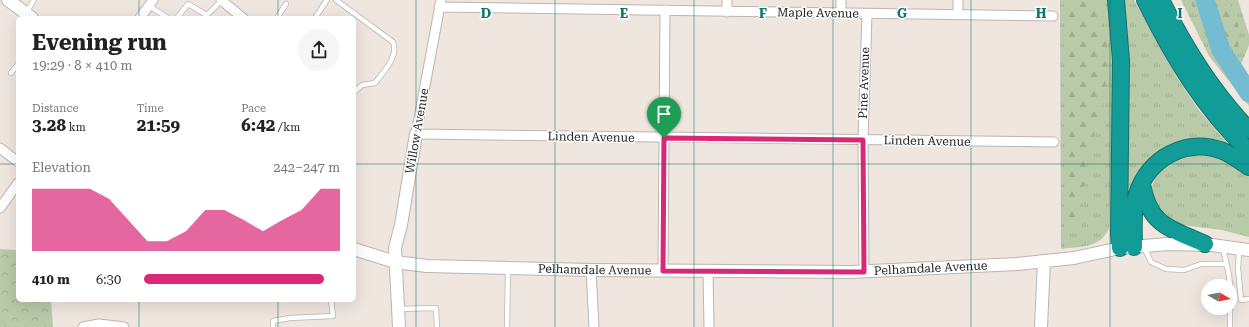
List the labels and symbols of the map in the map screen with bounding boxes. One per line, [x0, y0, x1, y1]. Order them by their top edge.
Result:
street label: Maple Avenue [777, 5, 860, 21]
text: D [481, 6, 491, 21]
text: E [620, 6, 628, 21]
text: F [759, 6, 767, 21]
text: G [897, 6, 907, 21]
text: H [1036, 6, 1047, 21]
text: I [1177, 6, 1183, 21]
street label: Pine Avenue [856, 46, 872, 119]
street label: Willow Avenue [403, 87, 431, 175]
pin [647, 97, 681, 138]
street label: Linden Avenue [547, 129, 635, 145]
street label: Linden Avenue [883, 133, 971, 149]
street label: Pelhamdale Avenue [874, 258, 988, 278]
street label: Pelhamdale Avenue [538, 262, 652, 277]
north arrow [1201, 279, 1237, 315]

